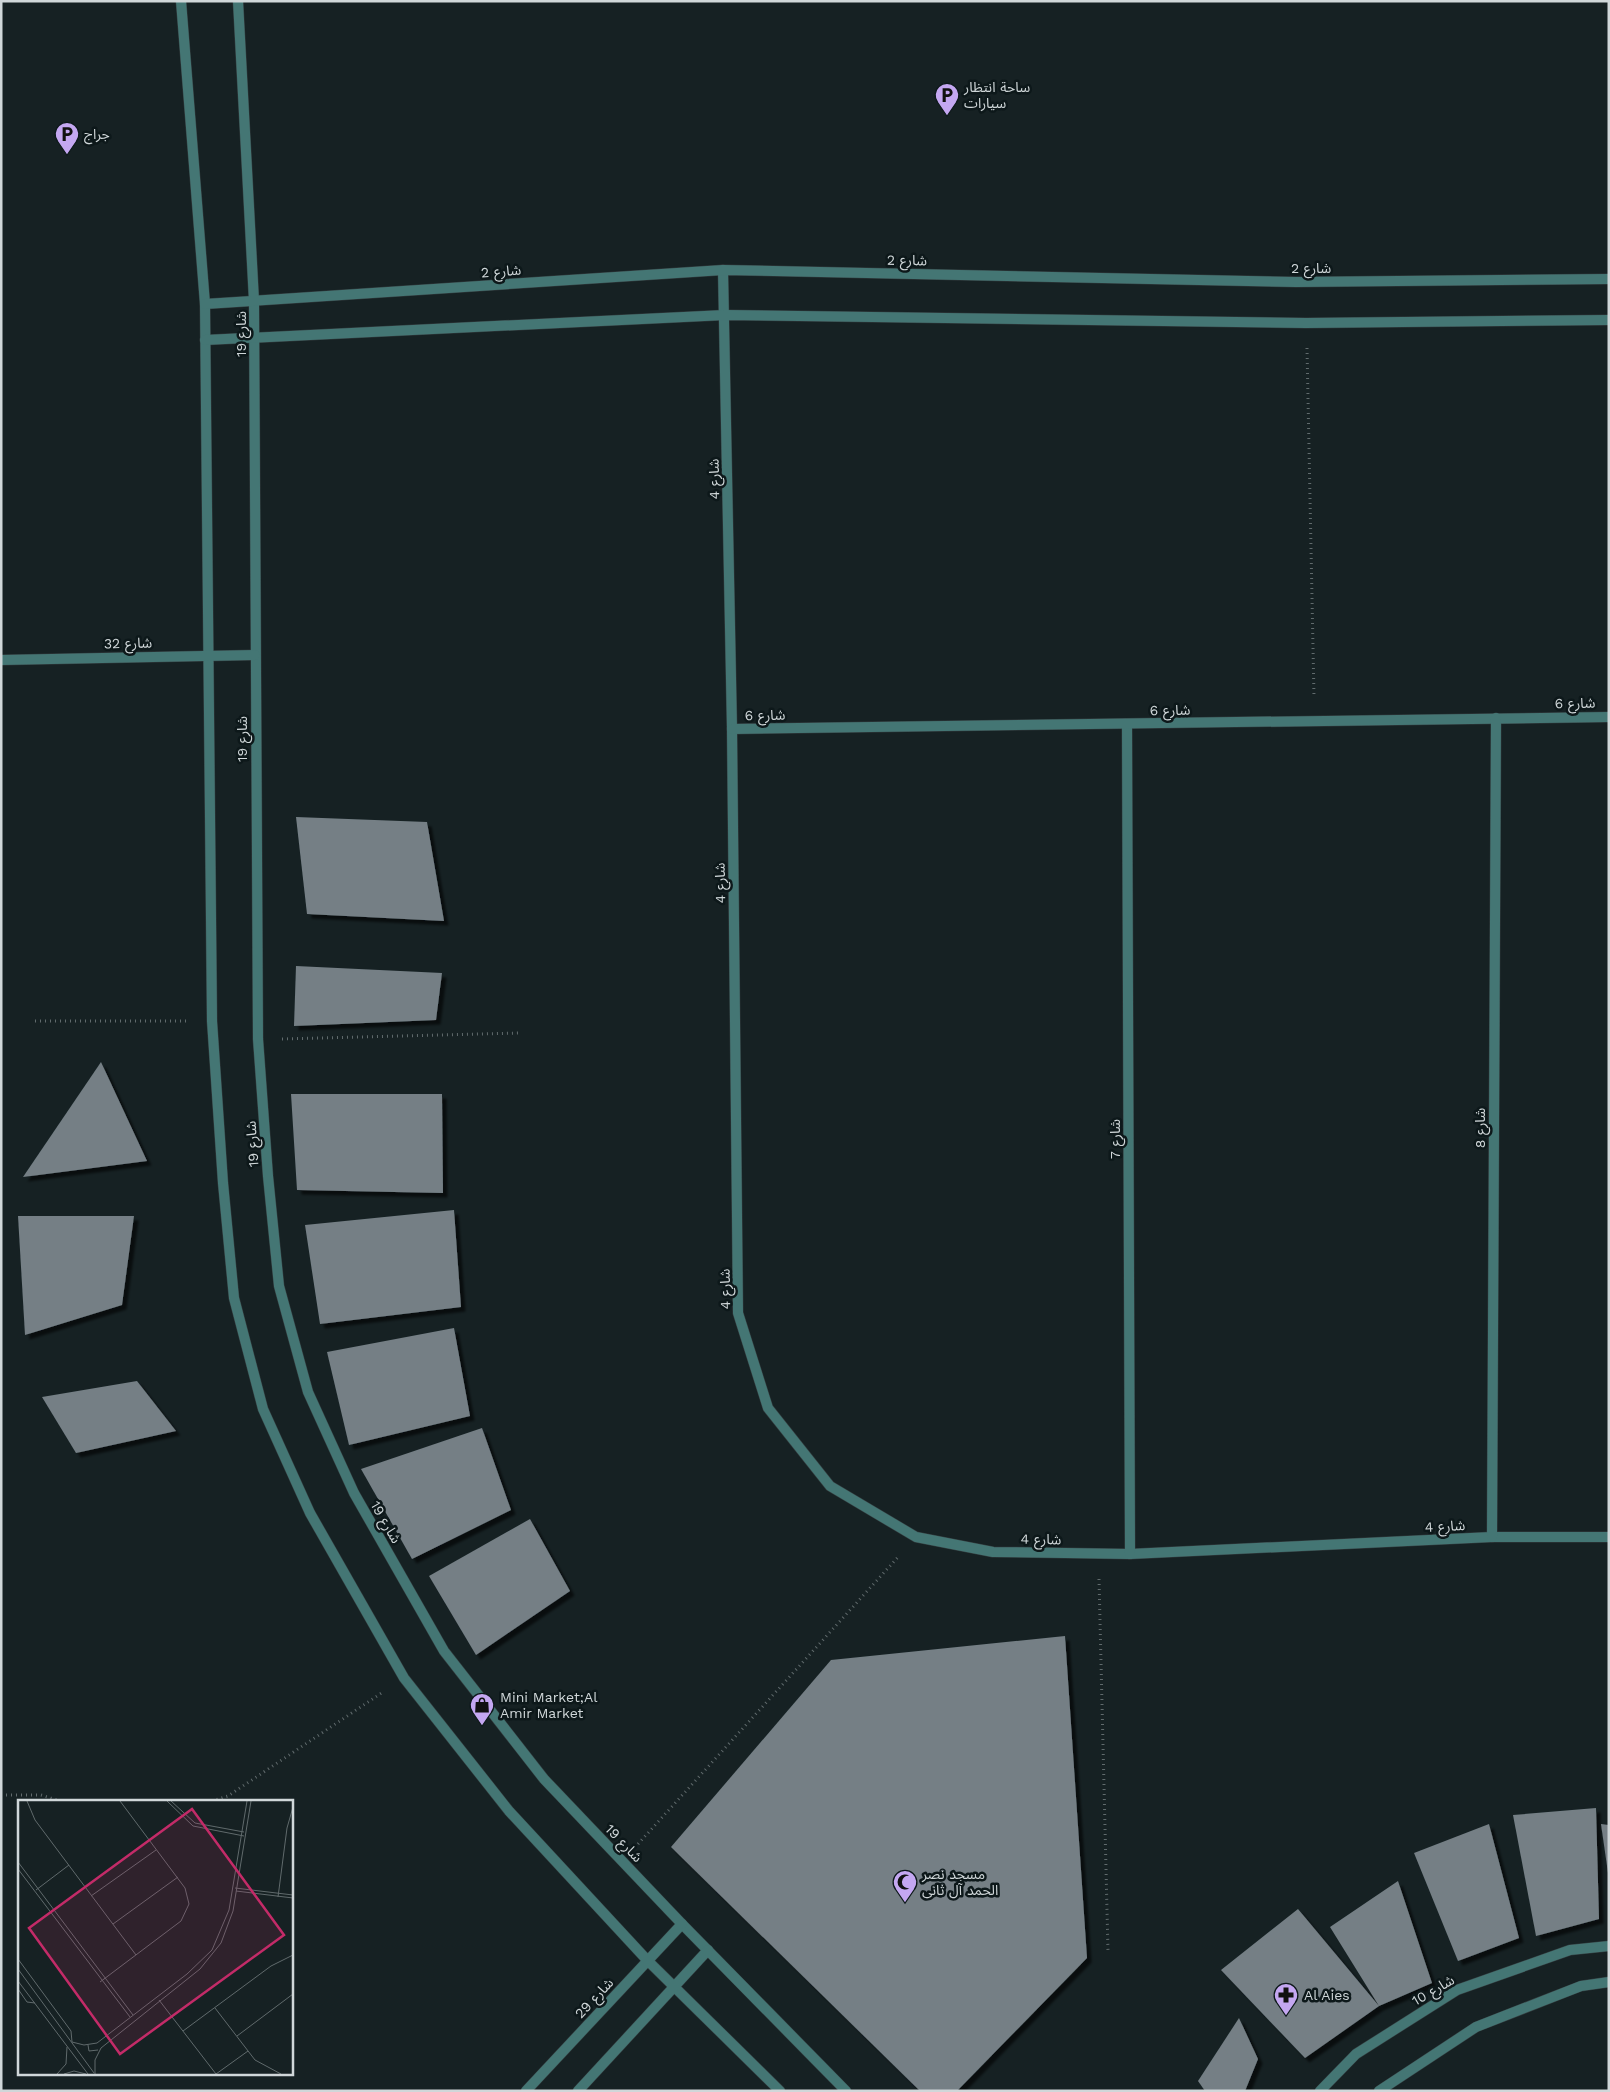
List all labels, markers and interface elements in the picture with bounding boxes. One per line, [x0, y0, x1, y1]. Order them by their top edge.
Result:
place label: ساحة انتظار سيارات [963, 79, 1030, 112]
parking icon: ساحة انتظار سيارات [934, 82, 960, 116]
parking icon: جراج [54, 121, 80, 155]
place label: جراج [84, 126, 110, 145]
street label: شارع 2 [887, 252, 927, 271]
street label: شارع 2 [1291, 260, 1331, 279]
street label: شارع 2 [480, 262, 522, 283]
street label: شارع 19 [233, 311, 252, 357]
street label: شارع 4 [706, 458, 725, 499]
street label: شارع 32 [104, 635, 152, 654]
street label: شارع 6 [1555, 695, 1595, 714]
street label: شارع 6 [1150, 702, 1190, 721]
street label: شارع 6 [745, 707, 785, 726]
street label: شارع 19 [234, 716, 253, 762]
street label: شارع 4 [712, 862, 731, 903]
street label: شارع 8 [1472, 1108, 1491, 1148]
street label: شارع 7 [1107, 1119, 1126, 1159]
street label: شارع 19 [242, 1120, 265, 1168]
street label: شارع 4 [717, 1268, 736, 1309]
street label: شارع 19 [365, 1498, 404, 1548]
street label: شارع 4 [1424, 1517, 1466, 1538]
street label: شارع 4 [1020, 1531, 1061, 1550]
place label: Mini Market;Al Amir Market [500, 1689, 598, 1721]
shop icon: Mini Market;Al Amir Market [469, 1692, 495, 1726]
inset map [18, 1800, 292, 2074]
street label: شارع 19 [600, 1821, 646, 1867]
place label: مسجد نصر الحمد آل ثانى [921, 1866, 998, 1899]
mosque icon: مسجد نصر الحمد آل ثانى [892, 1869, 918, 1903]
street label: شارع 10 [1409, 1972, 1459, 2011]
street label: شارع 29 [571, 1975, 619, 2023]
pharmacy icon: Al Aies [1273, 1982, 1299, 2016]
place label: Al Aies [1304, 1987, 1350, 2003]

